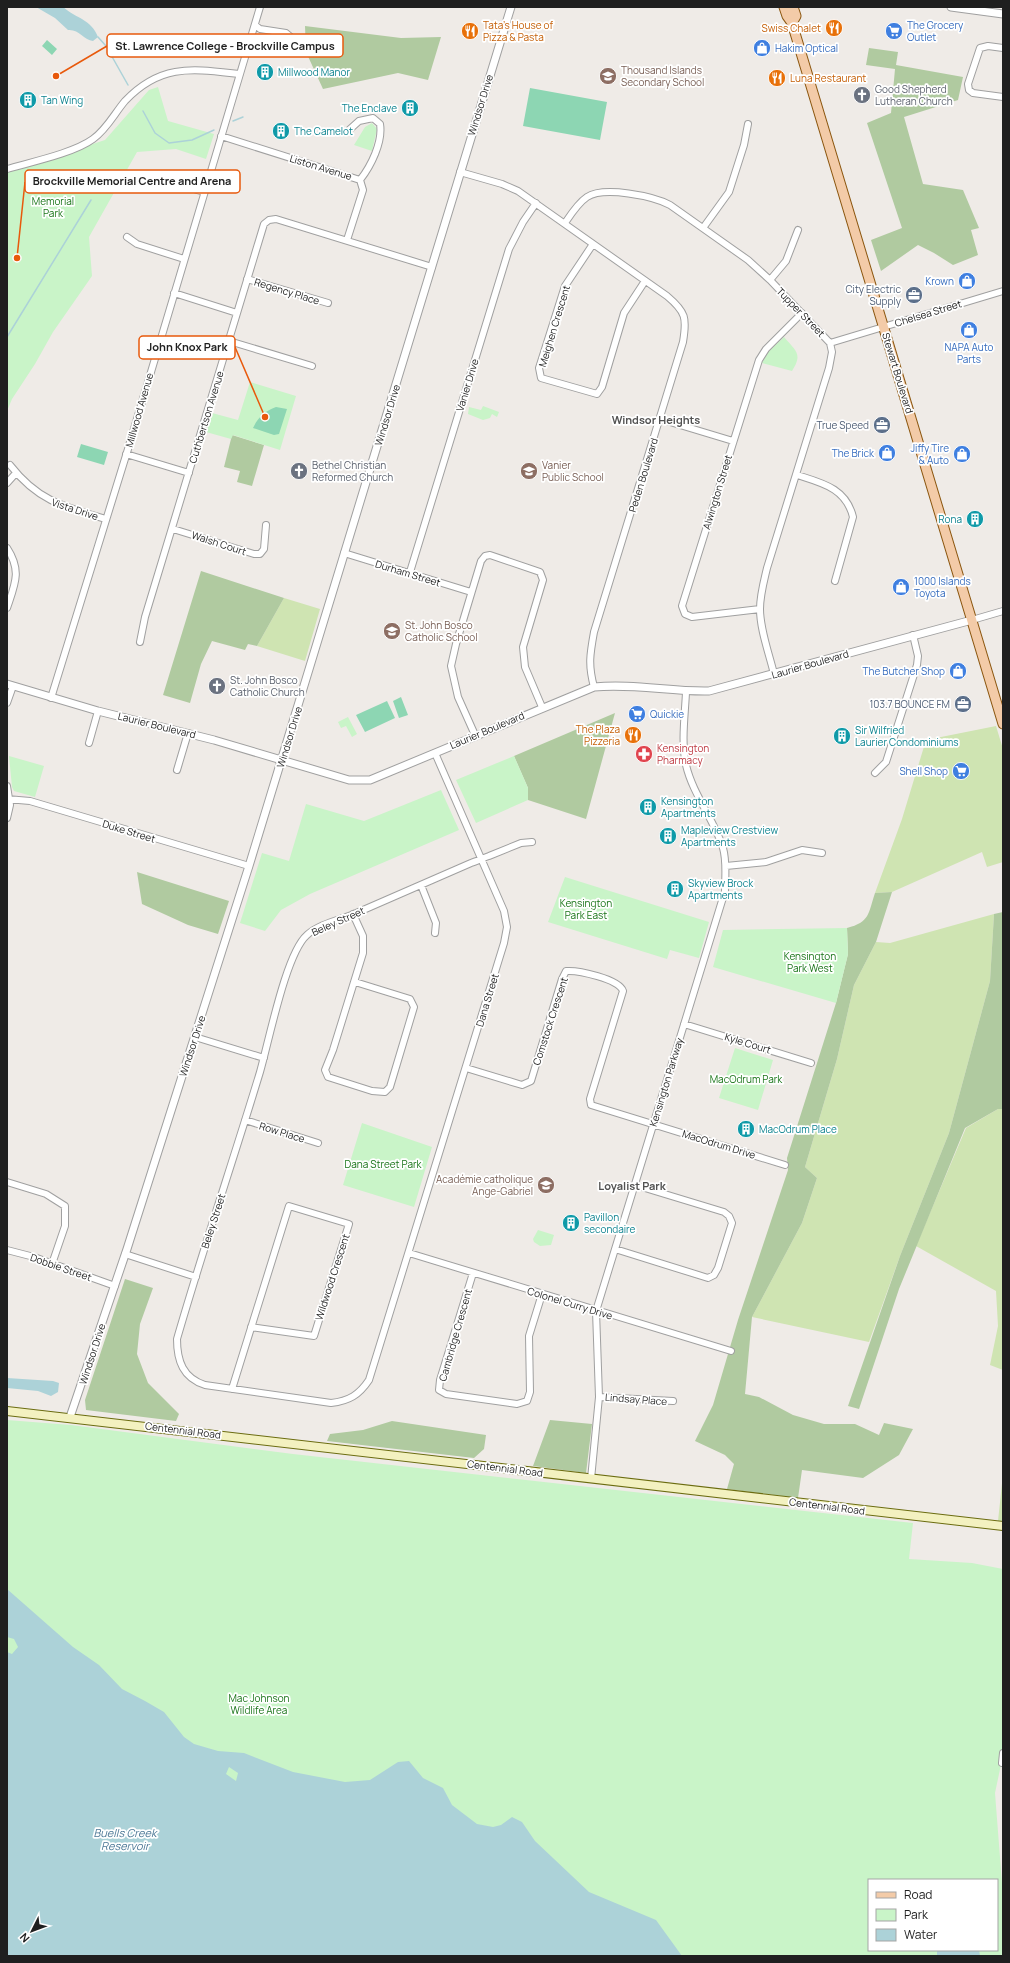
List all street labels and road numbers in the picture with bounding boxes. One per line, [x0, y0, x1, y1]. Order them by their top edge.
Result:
street label: Windsor Drive [464, 72, 496, 137]
street label: Liston Avenue [288, 151, 354, 183]
street label: Regency Place [253, 274, 321, 308]
street label: Meighen Crescent [535, 283, 573, 369]
street label: Tupper Street [774, 284, 828, 340]
street label: Chelsea Street [893, 296, 963, 330]
street label: Stewart Boulevard [879, 331, 917, 415]
street label: Vanier Drive [452, 357, 482, 413]
street label: Cuthbertson Avenue [185, 369, 227, 465]
street label: Millwood Avenue [122, 371, 156, 449]
street label: Windsor Drive [371, 382, 403, 447]
street label: Peden Boulevard [625, 436, 661, 514]
street label: Alwington Street [699, 453, 735, 531]
street label: Vista Drive [50, 495, 100, 523]
street label: Walsh Court [190, 528, 248, 558]
street label: Durham Street [374, 556, 442, 590]
street label: Laurier Boulevard [770, 646, 850, 682]
street label: Windsor Drive [273, 704, 305, 769]
street label: Laurier Boulevard [448, 708, 526, 752]
street label: Laurier Boulevard [117, 709, 197, 741]
street label: Duke Street [101, 816, 157, 846]
street label: Beley Street [309, 903, 367, 939]
street label: Dana Street [472, 972, 502, 1028]
street label: Comstock Crescent [529, 975, 571, 1067]
street label: Windsor Drive [176, 1014, 209, 1078]
street label: Kyle Court [723, 1029, 773, 1057]
street label: Kensington Parkway [646, 1035, 686, 1128]
street label: Row Place [258, 1118, 307, 1146]
street label: MacOdrum Drive [681, 1126, 758, 1162]
street label: Beley Street [198, 1192, 228, 1250]
street label: Wildwood Crescent [311, 1232, 353, 1322]
street label: Dobbie Street [28, 1250, 94, 1284]
street label: Colonel Curry Drive [526, 1283, 614, 1323]
street label: Cambridge Crescent [435, 1287, 475, 1383]
street label: Windsor Drive [76, 1322, 109, 1386]
street label: Lindsay Place [604, 1390, 668, 1408]
street label: Centennial Road [144, 1418, 222, 1442]
street label: Centennial Road [466, 1456, 544, 1480]
street label: Centennial Road [788, 1494, 866, 1518]

